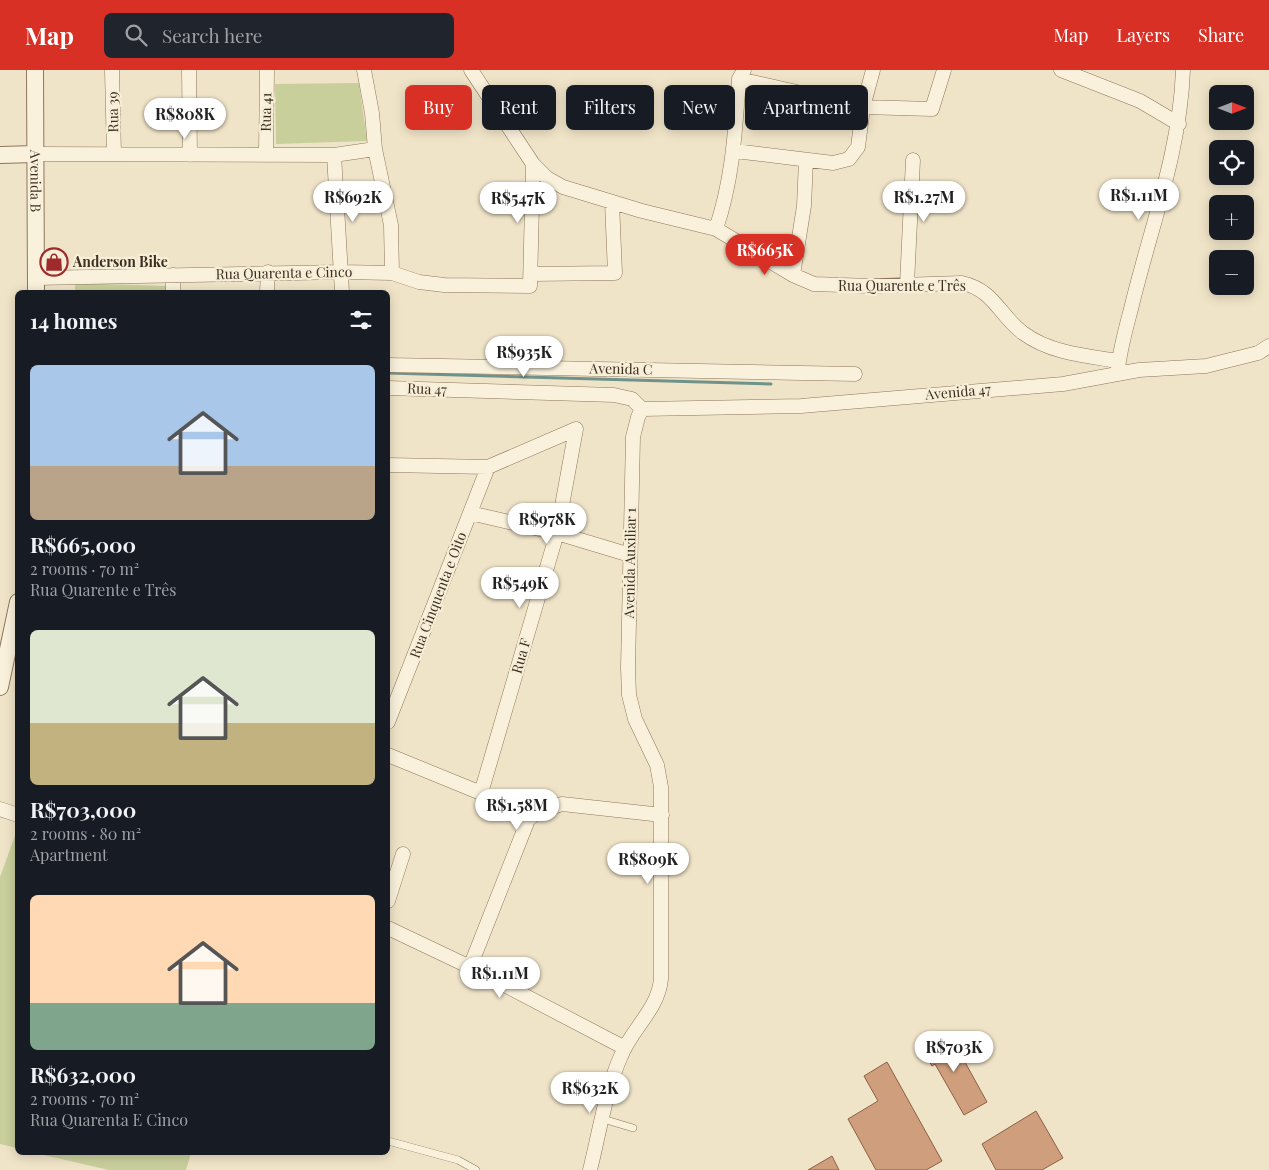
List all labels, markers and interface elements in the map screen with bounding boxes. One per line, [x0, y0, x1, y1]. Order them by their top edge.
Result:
search box [104, 13, 454, 58]
text: Map [25, 19, 74, 51]
icon: search [122, 21, 150, 49]
text: Search here [162, 22, 262, 48]
text: Map [1053, 23, 1088, 47]
text: Layers [1116, 23, 1170, 47]
text: Share [1198, 23, 1244, 47]
chip: Buy [405, 85, 472, 130]
chip: Rent [482, 85, 556, 130]
chip: Filters [566, 85, 654, 130]
chip: New [664, 85, 735, 130]
chip: Apartment [745, 85, 868, 130]
north arrow [1209, 85, 1254, 130]
map controls [1209, 85, 1254, 295]
street label: Rua 39 [103, 91, 122, 133]
street label: Rua 41 [256, 92, 275, 132]
pin: R$808K [144, 98, 226, 140]
text: R$808K [155, 103, 215, 124]
button: locate [1209, 140, 1254, 185]
street label: Avenida B [26, 149, 46, 212]
pin: R$1.11M [1093, 178, 1185, 221]
pin: R$692K [312, 180, 394, 223]
pin: R$1.27M [878, 180, 970, 223]
pin: R$547K [477, 182, 559, 224]
text: R$1.11M [1110, 184, 1168, 205]
text: R$692K [324, 186, 382, 207]
text: R$1.27M [893, 186, 955, 207]
text: R$547K [491, 187, 545, 208]
button: + [1209, 195, 1254, 240]
pin: R$665K [724, 234, 806, 276]
text: R$665K [737, 239, 793, 260]
shop icon: Anderson Bike [39, 247, 69, 277]
button: − [1209, 250, 1254, 295]
place label: Anderson Bike [72, 252, 168, 271]
street label: Rua Quarenta e Cinco [215, 262, 353, 283]
street label: Rua Quarente e Três [838, 276, 966, 295]
text: 14 homes [30, 306, 117, 334]
icon: filters [347, 306, 375, 334]
pin: R$935K [483, 336, 565, 378]
text: R$935K [496, 341, 552, 362]
street label: Avenida C [588, 358, 653, 379]
street label: Rua 47 [407, 378, 447, 399]
street label: Avenida 47 [923, 379, 992, 404]
icon: home [158, 398, 248, 488]
pin: R$978K [506, 502, 588, 545]
text: R$978K [519, 508, 575, 529]
street label: Avenida Auxiliar 1 [619, 508, 640, 619]
street label: Rua Cinquenta e Oito [405, 529, 471, 661]
text: R$665,000 [30, 530, 136, 558]
text: 2 rooms · 70 m² [30, 558, 139, 579]
pin: R$549K [479, 566, 561, 609]
text: R$549K [492, 572, 548, 593]
text: Rua Quarente e Três [30, 579, 176, 600]
street label: Rua F [506, 636, 535, 676]
icon: home [158, 663, 248, 753]
pin: R$1.58M [471, 788, 563, 831]
text: R$1.58M [486, 794, 548, 815]
text: R$703,000 [30, 795, 136, 823]
text: 2 rooms · 80 m² [30, 823, 141, 844]
pin: R$809K [607, 842, 689, 885]
text: Apartment [30, 844, 108, 865]
text: R$809K [618, 848, 678, 869]
icon: home [158, 928, 248, 1018]
pin: R$1.11M [454, 956, 546, 999]
text: R$1.11M [471, 962, 529, 983]
pin: R$703K [913, 1030, 995, 1073]
text: R$703K [925, 1036, 983, 1057]
text: R$632,000 [30, 1060, 136, 1088]
pin: R$632K [549, 1072, 631, 1114]
text: R$632K [562, 1077, 618, 1098]
text: 2 rooms · 70 m² [30, 1088, 139, 1109]
text: Rua Quarenta E Cinco [30, 1109, 188, 1130]

